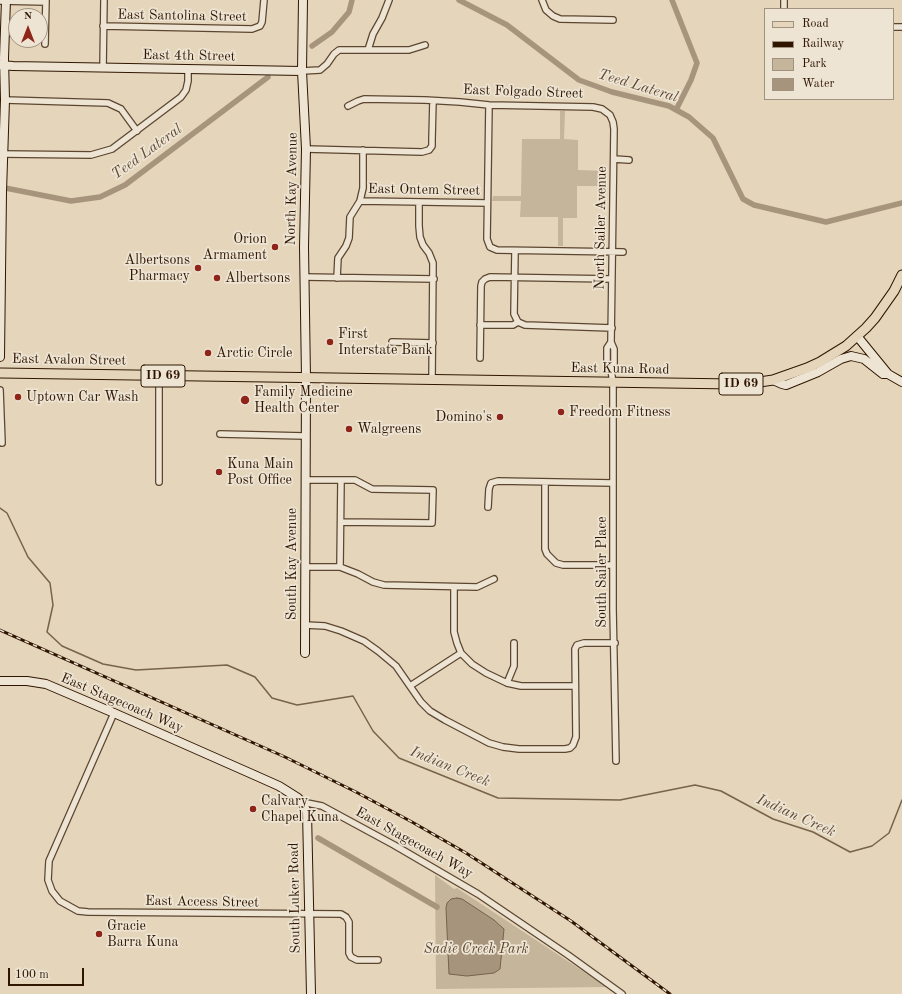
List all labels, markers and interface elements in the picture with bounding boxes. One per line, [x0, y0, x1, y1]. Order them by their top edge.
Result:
street label: East Santolina Street [117, 6, 247, 26]
north arrow [8, 8, 48, 48]
legend [764, 8, 894, 100]
text: N [24, 11, 32, 22]
text: Road [802, 18, 829, 30]
text: Railway [802, 38, 844, 50]
street label: East 4th Street [142, 47, 236, 65]
text: Park [802, 58, 827, 70]
water label: Teed Lateral [596, 65, 680, 107]
text: Water [802, 78, 834, 90]
street label: East Folgado Street [463, 82, 583, 102]
water label: Teed Lateral [108, 120, 186, 184]
street label: North Kay Avenue [283, 132, 301, 246]
street label: North Sailer Avenue [592, 166, 610, 290]
street label: East Ontem Street [368, 181, 480, 199]
place label: Orion Armament [203, 231, 267, 264]
marker: Orion Armament [270, 242, 280, 252]
place label: Albertsons Pharmacy [125, 252, 190, 284]
marker: Albertsons Pharmacy [193, 263, 203, 273]
place label: Albertsons [225, 270, 290, 286]
marker: Albertsons [212, 273, 222, 283]
place label: First Interstate Bank [338, 326, 433, 358]
marker: First Interstate Bank [325, 337, 335, 347]
place label: Arctic Circle [216, 345, 292, 361]
marker: Arctic Circle [203, 348, 213, 358]
street label: East Avalon Street [12, 351, 126, 369]
street label: East Kuna Road [570, 360, 670, 378]
road number: ID 69 [141, 365, 185, 387]
road number: ID 69 [719, 373, 763, 395]
place label: Family Medicine Health Center [254, 384, 353, 416]
place label: Uptown Car Wash [26, 389, 139, 405]
marker: Uptown Car Wash [13, 392, 23, 402]
marker: Family Medicine Health Center [239, 394, 251, 406]
place label: Freedom Fitness [569, 404, 671, 420]
marker: Freedom Fitness [556, 407, 566, 417]
place label: Domino's [435, 409, 492, 425]
marker: Domino's [495, 412, 505, 422]
place label: Walgreens [357, 421, 421, 437]
marker: Walgreens [344, 424, 354, 434]
place label: Kuna Main Post Office [227, 456, 293, 488]
marker: Kuna Main Post Office [214, 467, 224, 477]
street label: South Kay Avenue [284, 508, 300, 620]
street label: South Sailer Place [594, 516, 610, 628]
street label: East Stagecoach Way [58, 670, 186, 736]
water label: Indian Creek [407, 743, 493, 791]
water label: Indian Creek [754, 791, 838, 841]
place label: Calvary Chapel Kuna [261, 793, 339, 826]
marker: Calvary Chapel Kuna [248, 804, 258, 814]
street label: East Stagecoach Way [352, 804, 476, 882]
street label: South Luker Road [286, 842, 304, 954]
street label: East Access Street [145, 893, 259, 911]
place label: Gracie Barra Kuna [107, 918, 178, 950]
marker: Gracie Barra Kuna [94, 929, 104, 939]
park label: Sadie Creek Park [424, 941, 528, 957]
scale bar [10, 960, 86, 986]
text: 100 m [15, 969, 49, 981]

